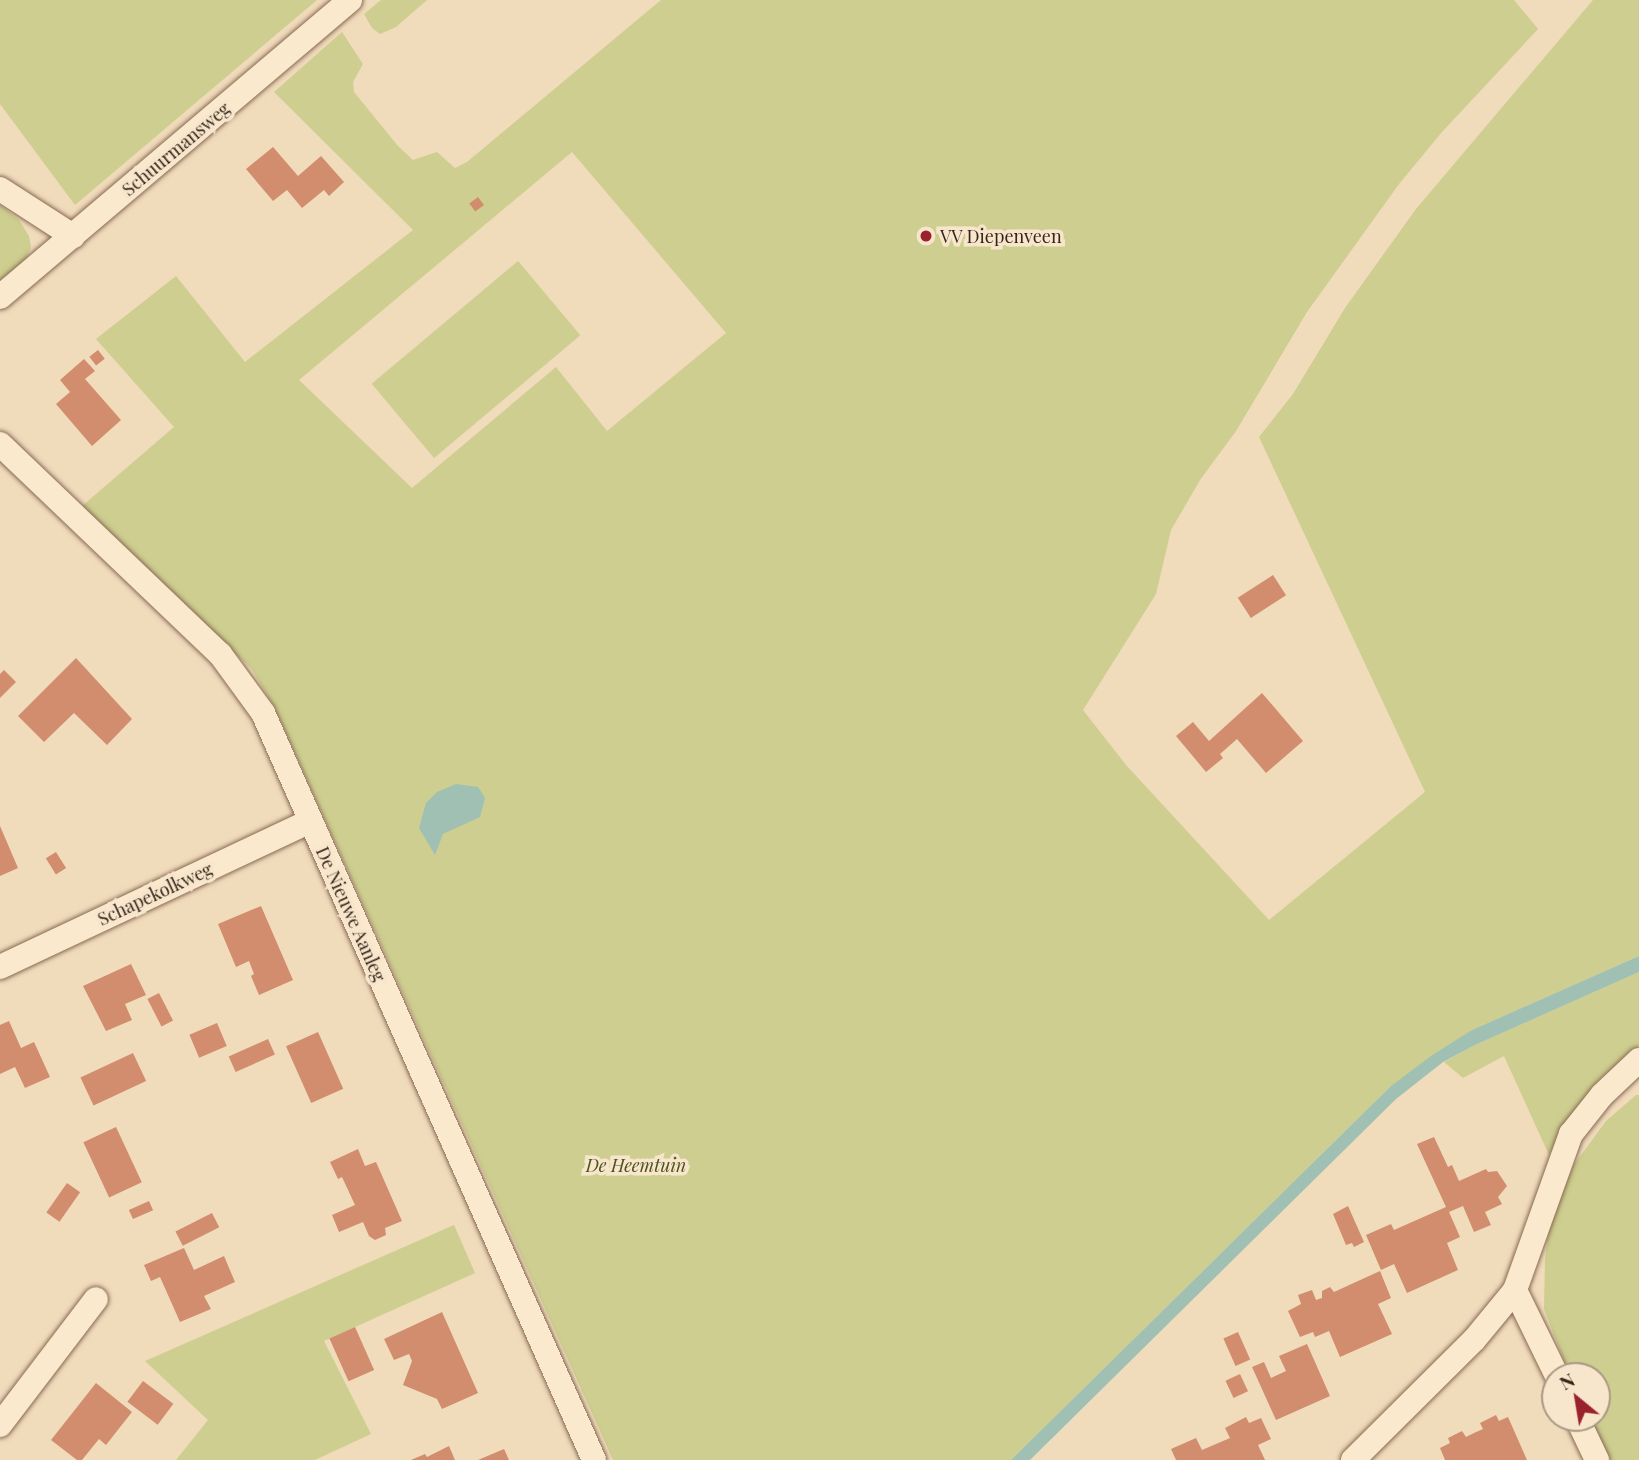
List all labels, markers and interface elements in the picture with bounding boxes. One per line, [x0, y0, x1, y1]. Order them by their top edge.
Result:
street label: Schuurmansweg [118, 98, 234, 200]
place label: VV Diepenveen [940, 225, 1062, 247]
marker: VV Diepenveen [918, 228, 934, 244]
street label: De Nieuwe Aanleg [311, 843, 391, 985]
street label: Schapekolkweg [94, 858, 216, 930]
park label: De Heemtuin [586, 1154, 686, 1176]
north arrow [1541, 1362, 1611, 1432]
text: N [1554, 1366, 1579, 1395]

